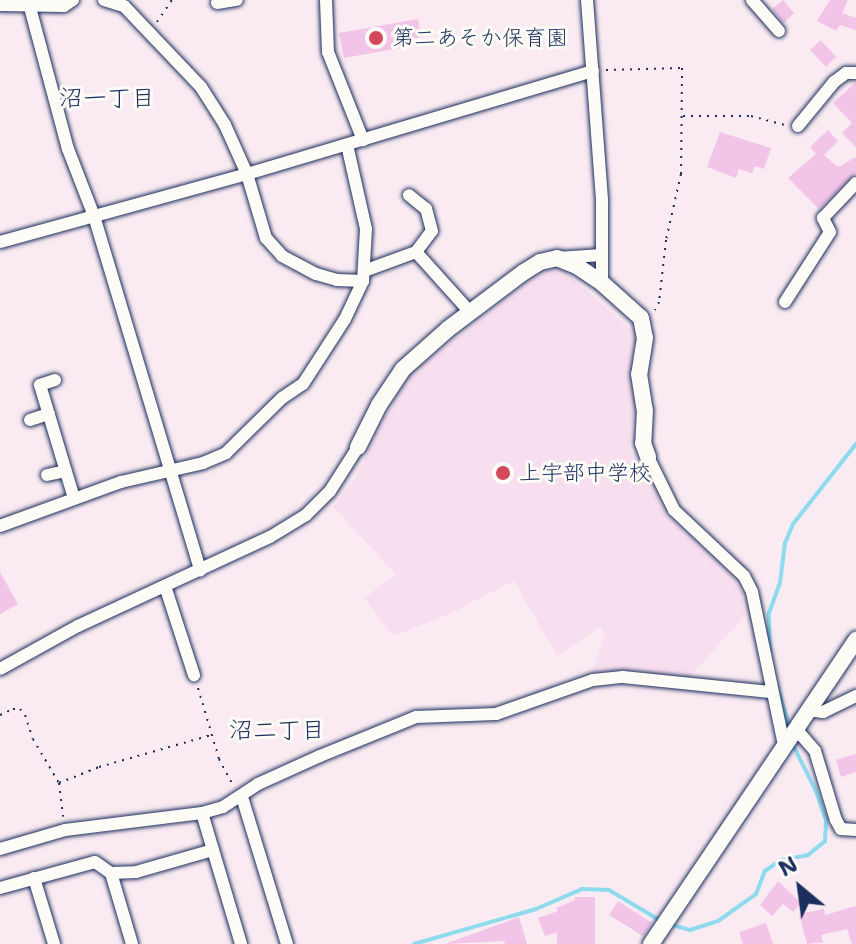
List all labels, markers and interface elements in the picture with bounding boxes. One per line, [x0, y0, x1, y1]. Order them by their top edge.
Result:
place label: 第二あそか保育園 [392, 25, 568, 51]
marker: 第二あそか保育園 [367, 29, 385, 47]
district label: 沼一丁目 [59, 85, 155, 113]
place label: 上宇部中学校 [519, 460, 651, 486]
marker: 上宇部中学校 [494, 464, 512, 482]
district label: 沼二丁目 [229, 717, 325, 745]
north arrow [760, 848, 840, 928]
text: N [773, 850, 803, 883]

